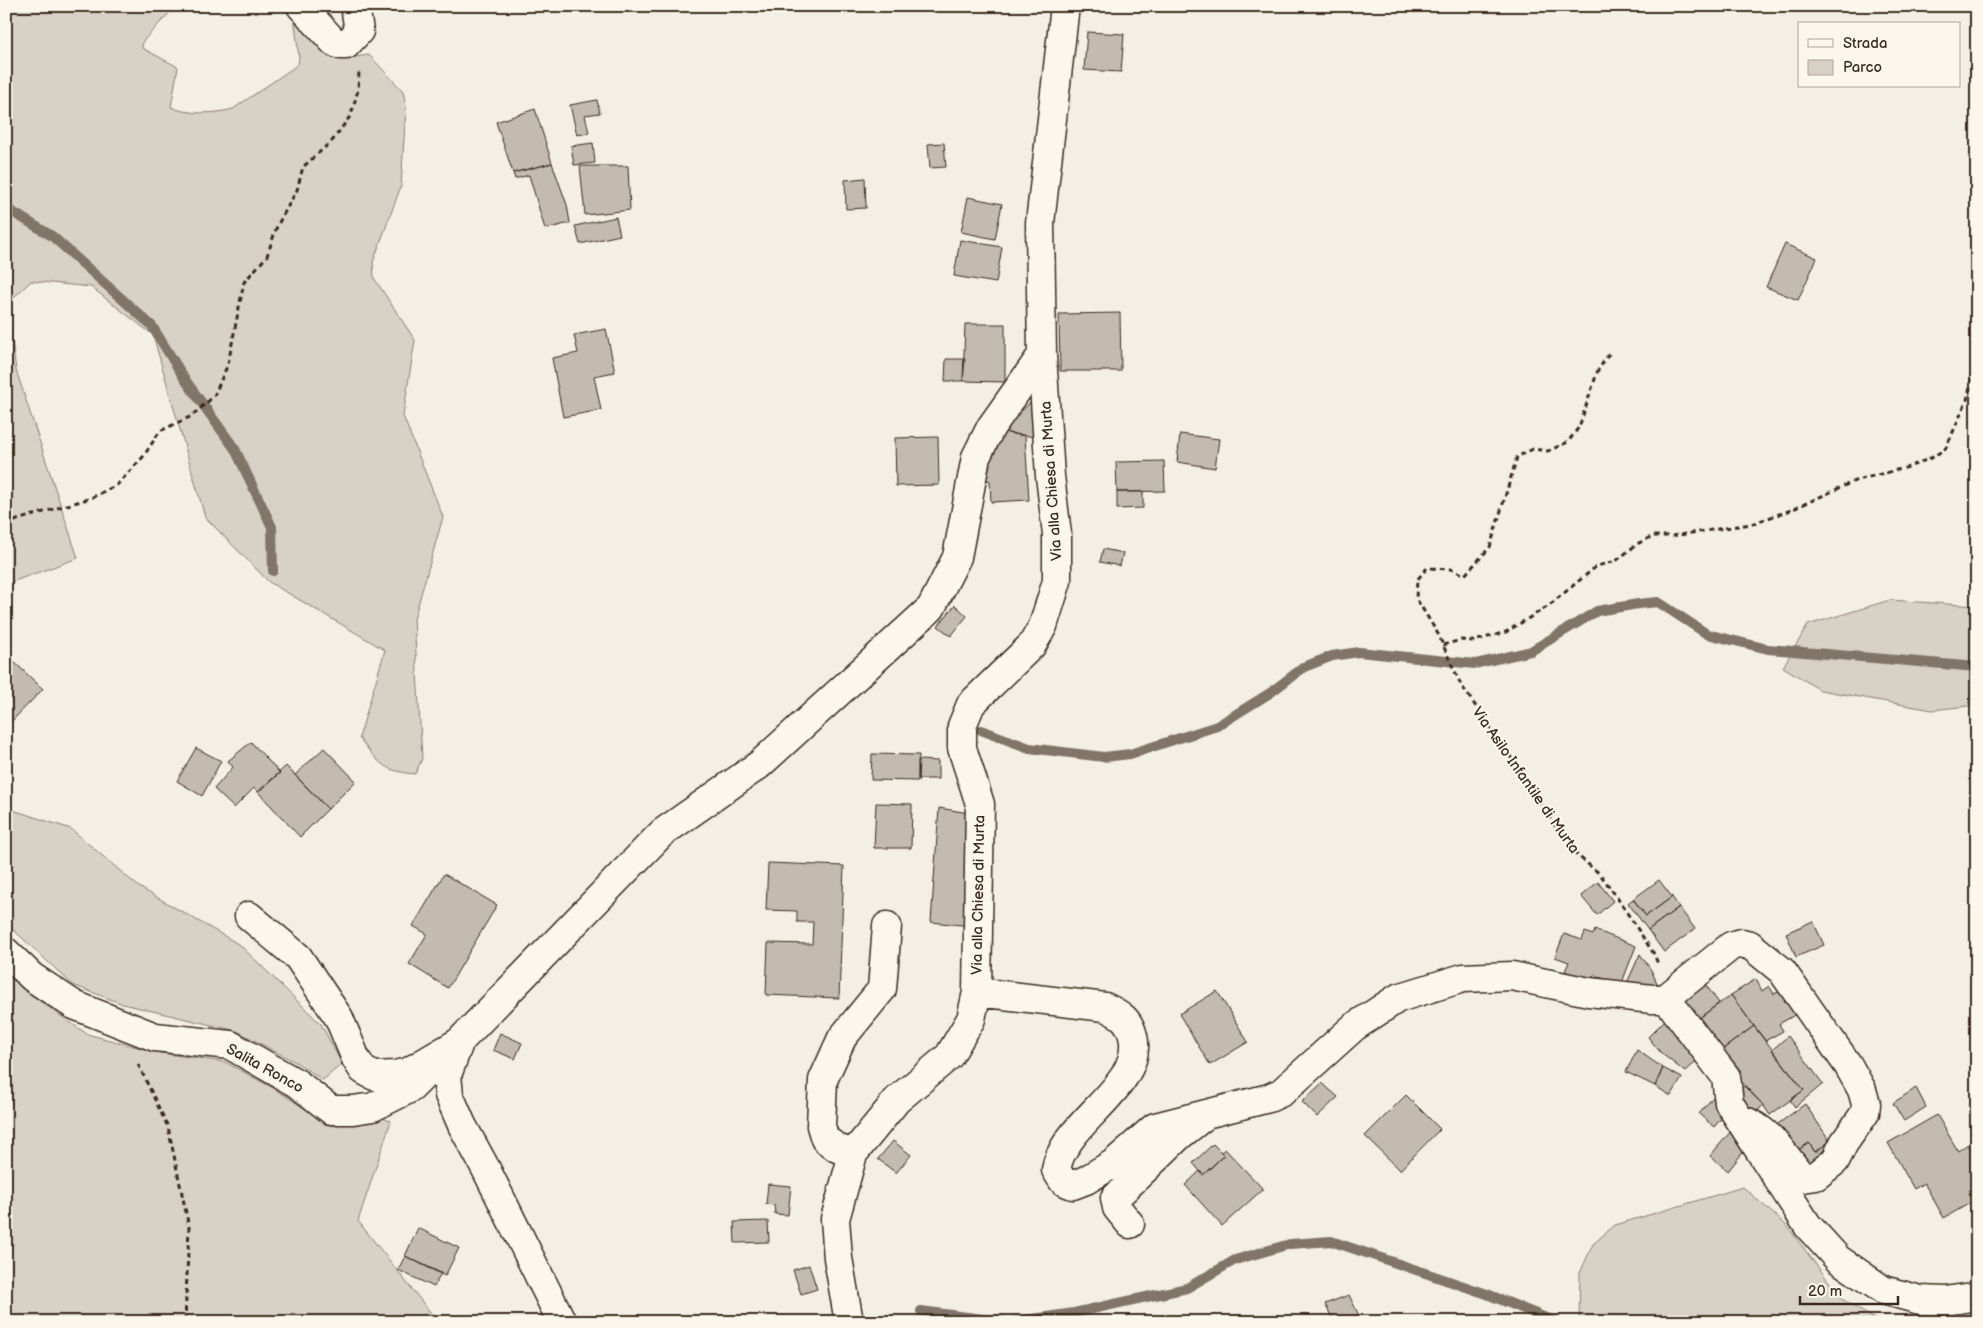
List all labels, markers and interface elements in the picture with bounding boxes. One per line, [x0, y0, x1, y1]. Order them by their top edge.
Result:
legend [1798, 22, 1960, 88]
text: Strada [1843, 34, 1887, 53]
text: Parco [1843, 58, 1882, 77]
street label: Via alla Chiesa di Murta [1036, 401, 1067, 561]
street label: Via Asilo Infantile di Murta [1468, 703, 1584, 857]
street label: Via alla Chiesa di Murta [968, 815, 989, 975]
street label: Salita Ronco [223, 1039, 307, 1097]
scale bar [1800, 1273, 1898, 1305]
text: 20 m [1808, 1282, 1842, 1301]

